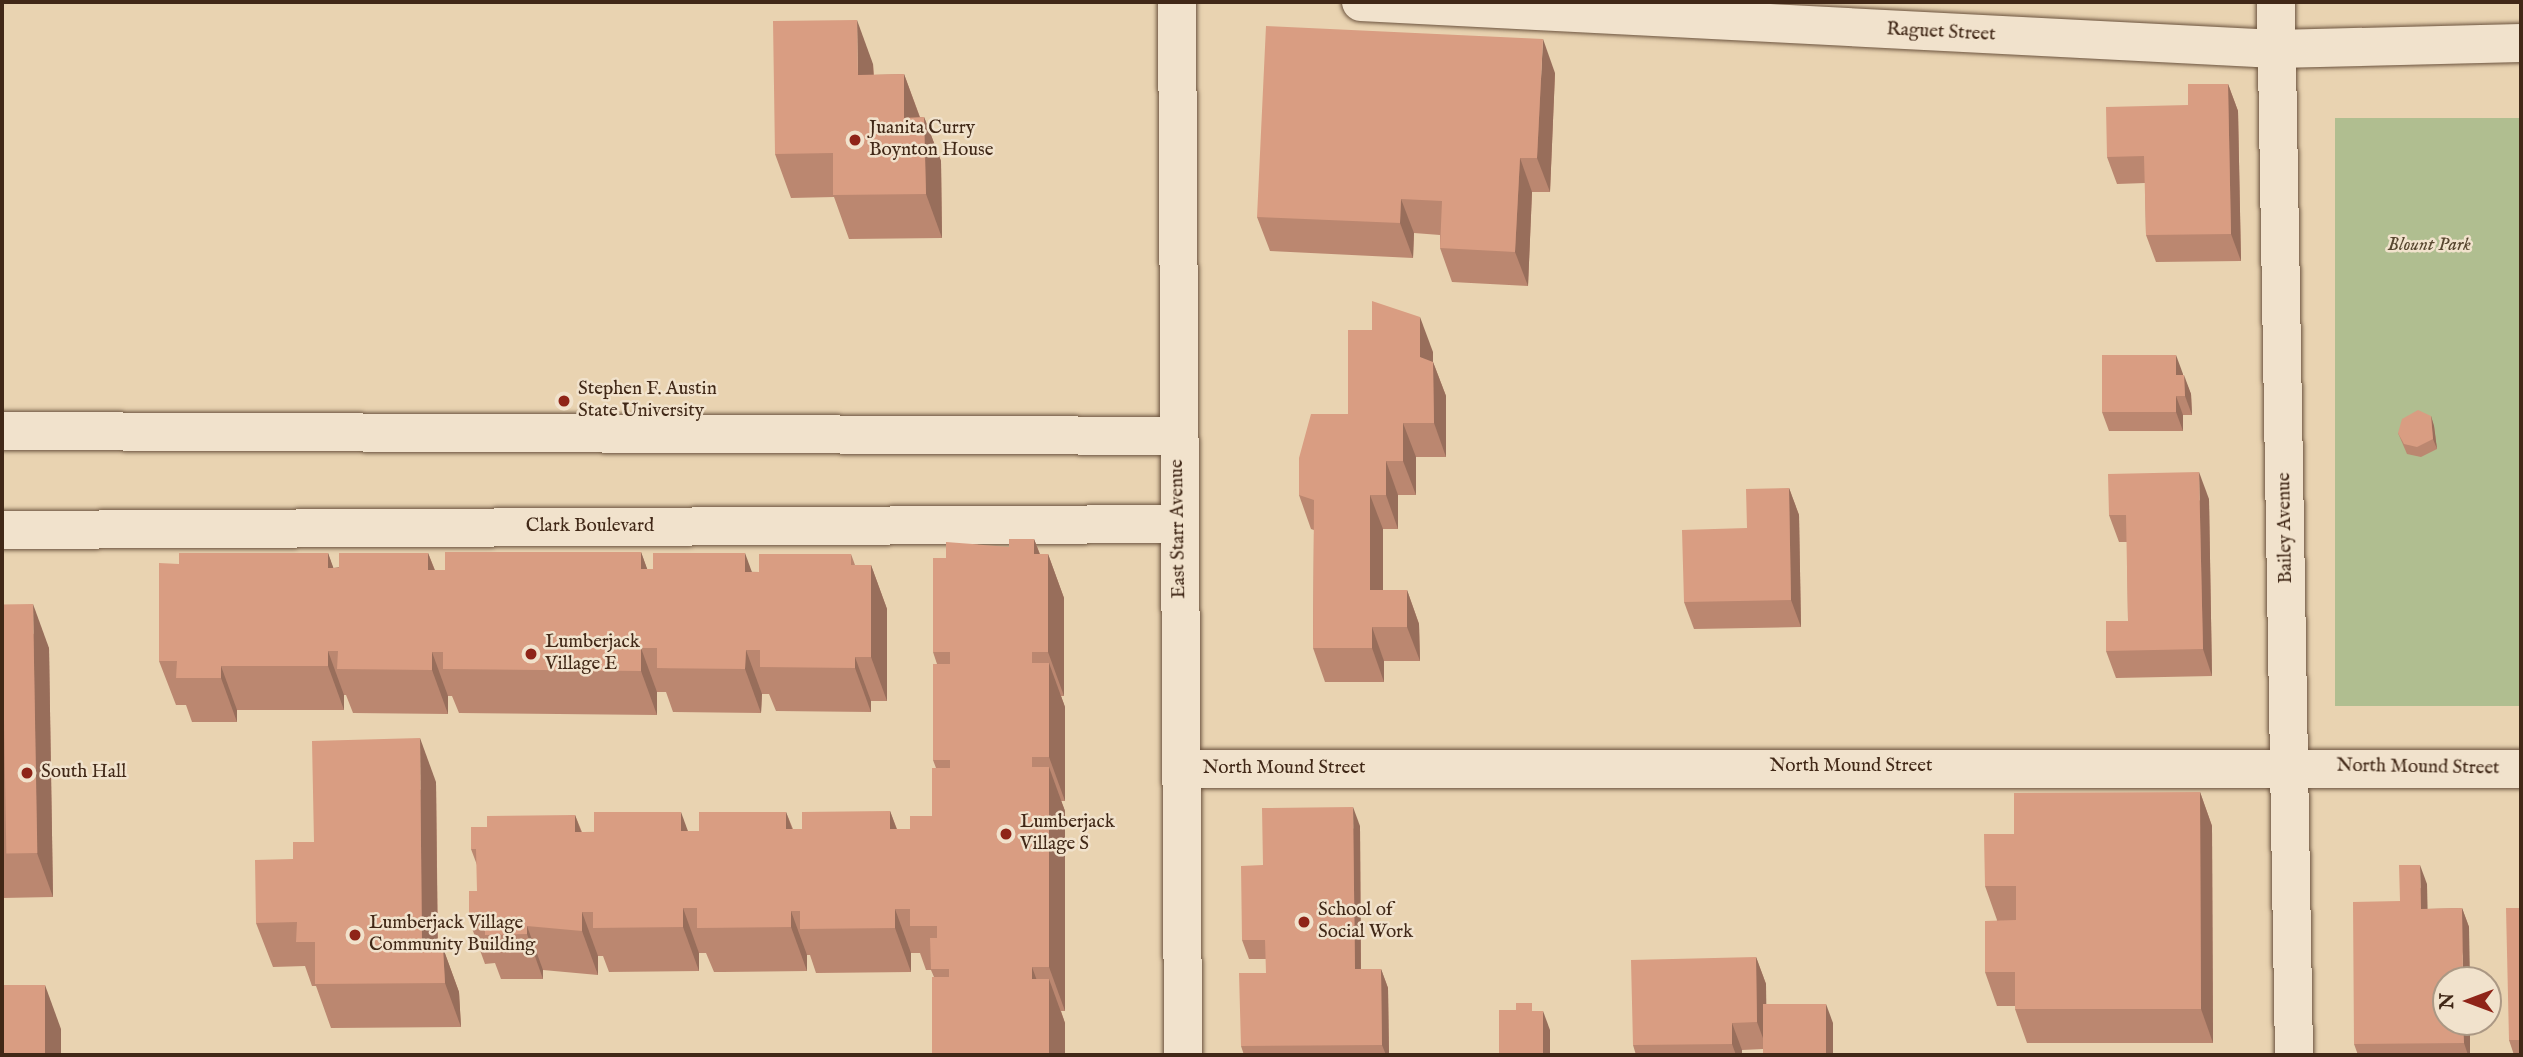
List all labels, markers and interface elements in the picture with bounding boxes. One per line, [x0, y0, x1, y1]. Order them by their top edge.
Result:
street label: Raguet Street [1886, 19, 1996, 47]
place label: Juanita Curry Boynton House [869, 118, 993, 162]
marker: Juanita Curry Boynton House [847, 132, 863, 148]
park label: Blount Park [2387, 235, 2471, 257]
place label: Stephen F. Austin State University [578, 379, 717, 423]
marker: Stephen F. Austin State University [556, 393, 572, 409]
street label: East Starr Avenue [1166, 459, 1192, 599]
street label: Bailey Avenue [2274, 472, 2298, 584]
street label: Clark Boulevard [526, 516, 654, 538]
place label: Lumberjack Village E [545, 632, 640, 676]
marker: Lumberjack Village E [523, 646, 539, 662]
street label: North Mound Street [2336, 755, 2500, 781]
street label: North Mound Street [1769, 756, 1933, 778]
street label: North Mound Street [1202, 758, 1366, 780]
place label: South Hall [41, 762, 126, 784]
marker: South Hall [19, 765, 35, 781]
place label: Lumberjack Village S [1020, 812, 1115, 856]
marker: Lumberjack Village S [998, 826, 1014, 842]
place label: School of Social Work [1318, 900, 1413, 944]
place label: Lumberjack Village Community Building [369, 913, 535, 957]
marker: School of Social Work [1296, 914, 1312, 930]
marker: Lumberjack Village Community Building [347, 927, 363, 943]
north arrow [2432, 966, 2502, 1036]
text: N [2436, 993, 2460, 1009]

